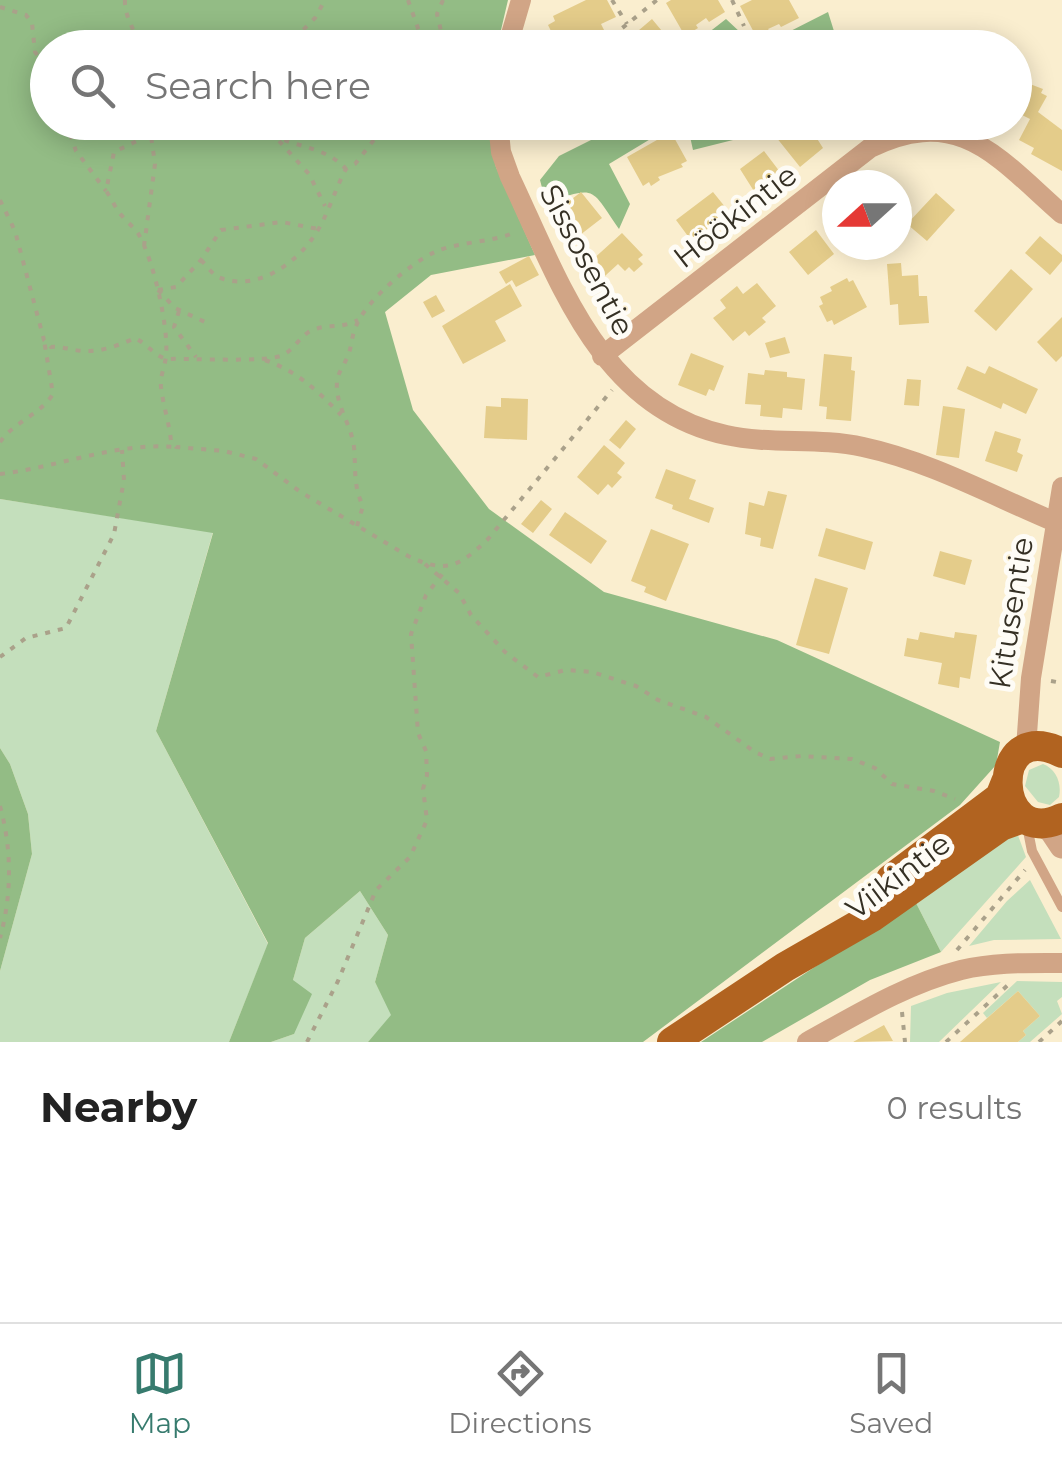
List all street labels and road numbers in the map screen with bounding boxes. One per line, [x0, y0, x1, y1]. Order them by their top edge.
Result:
street label: Höökintie [666, 156, 804, 276]
street label: Sissosentie [532, 178, 642, 342]
street label: Kitusentie [981, 535, 1041, 691]
street label: Viikintie [838, 825, 958, 927]

